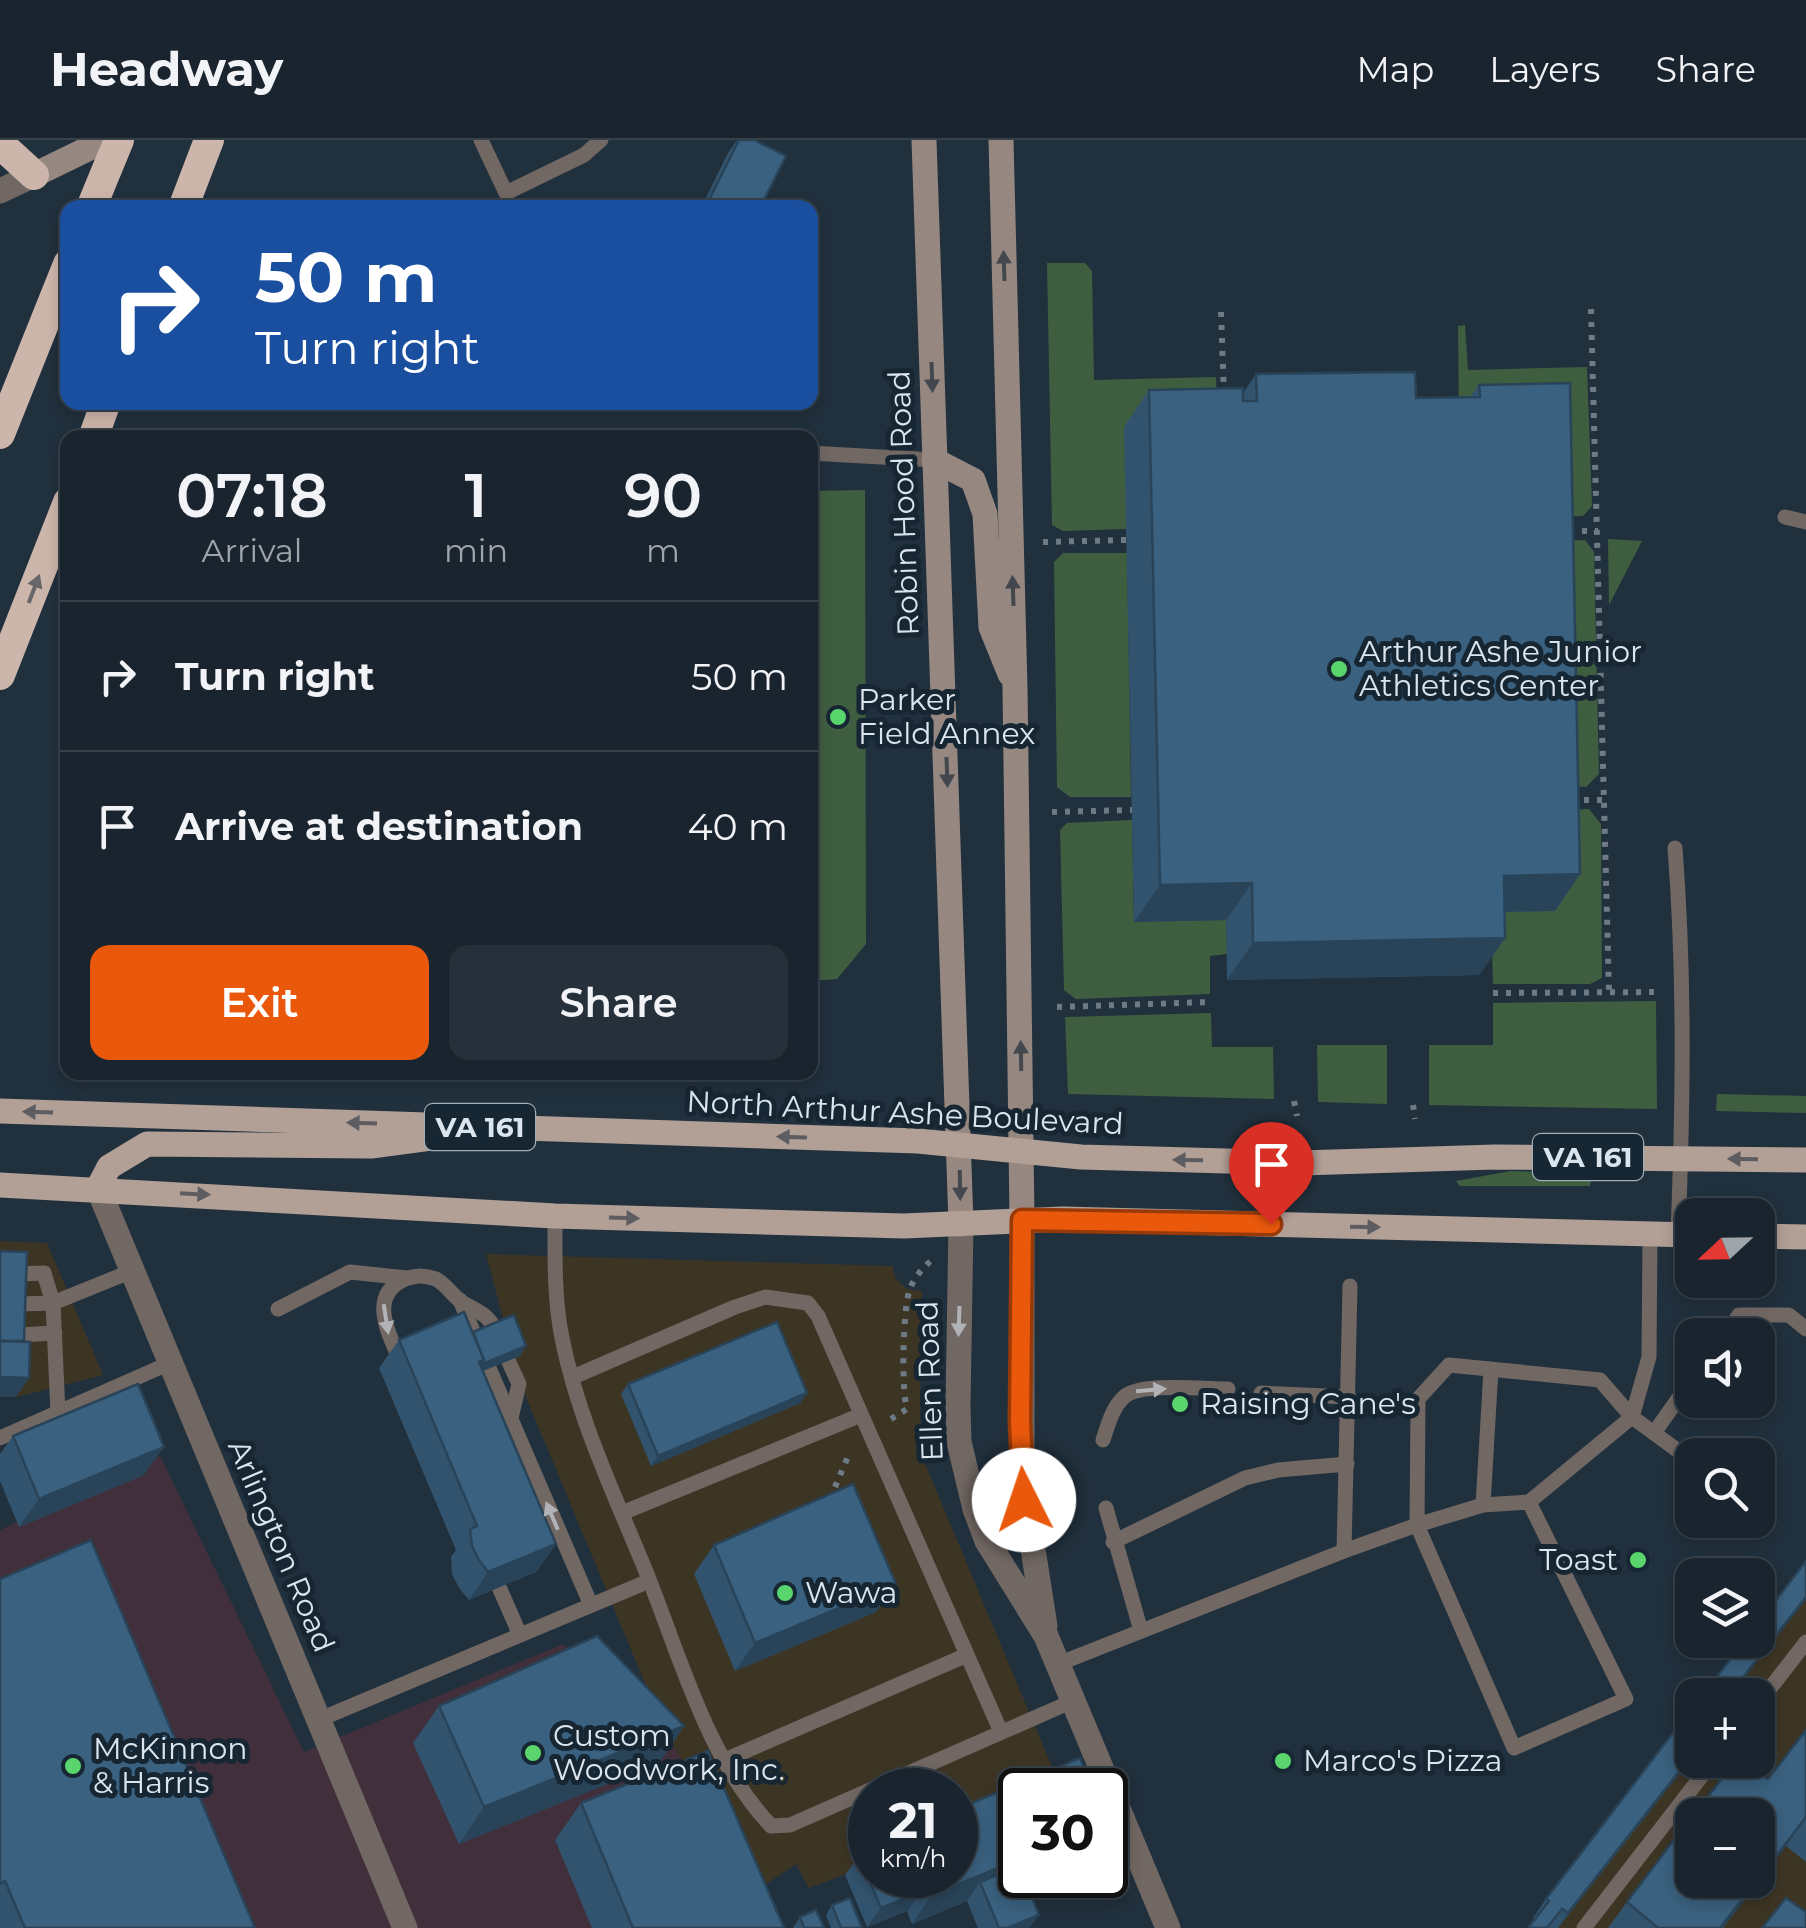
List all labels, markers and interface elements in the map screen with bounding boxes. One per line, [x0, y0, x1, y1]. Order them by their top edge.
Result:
text: Headway [50, 40, 283, 98]
text: Map [1356, 48, 1434, 91]
text: Layers [1489, 48, 1600, 91]
text: Share [1655, 48, 1756, 91]
text: 50 m [255, 234, 437, 320]
icon: right [90, 240, 220, 370]
one-way arrow [996, 249, 1012, 281]
text: Turn right [255, 320, 480, 375]
one-way arrow [924, 362, 940, 394]
street label: Robin Hood Road [880, 370, 927, 636]
text: 07:18 [176, 459, 328, 532]
text: 1 [465, 459, 487, 532]
text: 90 [624, 459, 702, 532]
text: Arrival [201, 531, 302, 570]
text: min [444, 531, 508, 570]
text: m [646, 531, 680, 570]
one-way arrow [26, 573, 42, 603]
one-way arrow [1005, 574, 1021, 606]
place label: Arthur Ashe Junior Athletics Center [1359, 633, 1642, 704]
icon: right [90, 649, 145, 704]
text: Turn right [175, 653, 374, 700]
text: 50 m [691, 653, 788, 700]
marker: Arthur Ashe Junior Athletics Center [1328, 658, 1350, 680]
place label: Parker Field Annex [858, 681, 1035, 752]
marker: Parker Field Annex [827, 706, 849, 728]
one-way arrow [939, 757, 955, 789]
icon: arrive [90, 799, 145, 854]
text: Arrive at destination [175, 803, 583, 850]
text: 40 m [687, 803, 788, 850]
button: Exit [90, 945, 429, 1060]
button: Share [449, 945, 788, 1060]
one-way arrow [1013, 1039, 1029, 1071]
street label: North Arthur Ashe Boulevard [686, 1083, 1124, 1142]
one-way arrow [21, 1103, 53, 1119]
road number: VA 161 [425, 1104, 535, 1150]
one-way arrow [346, 1115, 378, 1131]
pin [1229, 1122, 1314, 1225]
one-way arrow [776, 1128, 808, 1144]
road number: VA 161 [1533, 1134, 1643, 1180]
icon: arrive [1244, 1137, 1299, 1192]
one-way arrow [1172, 1151, 1204, 1167]
one-way arrow [1727, 1151, 1759, 1167]
one-way arrow [953, 1169, 969, 1201]
one-way arrow [179, 1186, 211, 1202]
north arrow [1675, 1198, 1775, 1298]
map controls [1675, 1198, 1775, 1898]
one-way arrow [609, 1211, 641, 1227]
one-way arrow [1349, 1219, 1381, 1235]
street label: Ellen Road [908, 1300, 951, 1462]
one-way arrow [379, 1304, 395, 1335]
one-way arrow [951, 1305, 967, 1337]
button: sound [1675, 1318, 1775, 1418]
one-way arrow [1135, 1382, 1167, 1398]
place label: Raising Cane's [1200, 1385, 1416, 1422]
marker: Raising Cane's [1169, 1393, 1191, 1415]
street label: Arlington Road [220, 1434, 343, 1658]
button: search [1675, 1438, 1775, 1538]
position arrow [972, 1448, 1076, 1552]
one-way arrow [544, 1500, 560, 1530]
place label: Toast [1539, 1541, 1618, 1578]
marker: Toast [1627, 1549, 1649, 1571]
button: layers [1675, 1558, 1775, 1658]
place label: Wawa [805, 1574, 898, 1611]
marker: Wawa [774, 1582, 796, 1604]
button: + [1675, 1678, 1775, 1778]
place label: Custom Woodwork, Inc. [553, 1717, 785, 1788]
place label: McKinnon & Harris [93, 1730, 248, 1801]
marker: Custom Woodwork, Inc. [522, 1742, 544, 1764]
place label: Marco's Pizza [1303, 1742, 1503, 1779]
marker: Marco's Pizza [1272, 1750, 1294, 1772]
marker: McKinnon & Harris [62, 1755, 84, 1777]
speed limit sign: 30 [998, 1768, 1128, 1898]
text: 21 [888, 1790, 938, 1851]
button: − [1675, 1798, 1775, 1898]
text: km/h [880, 1843, 946, 1873]

